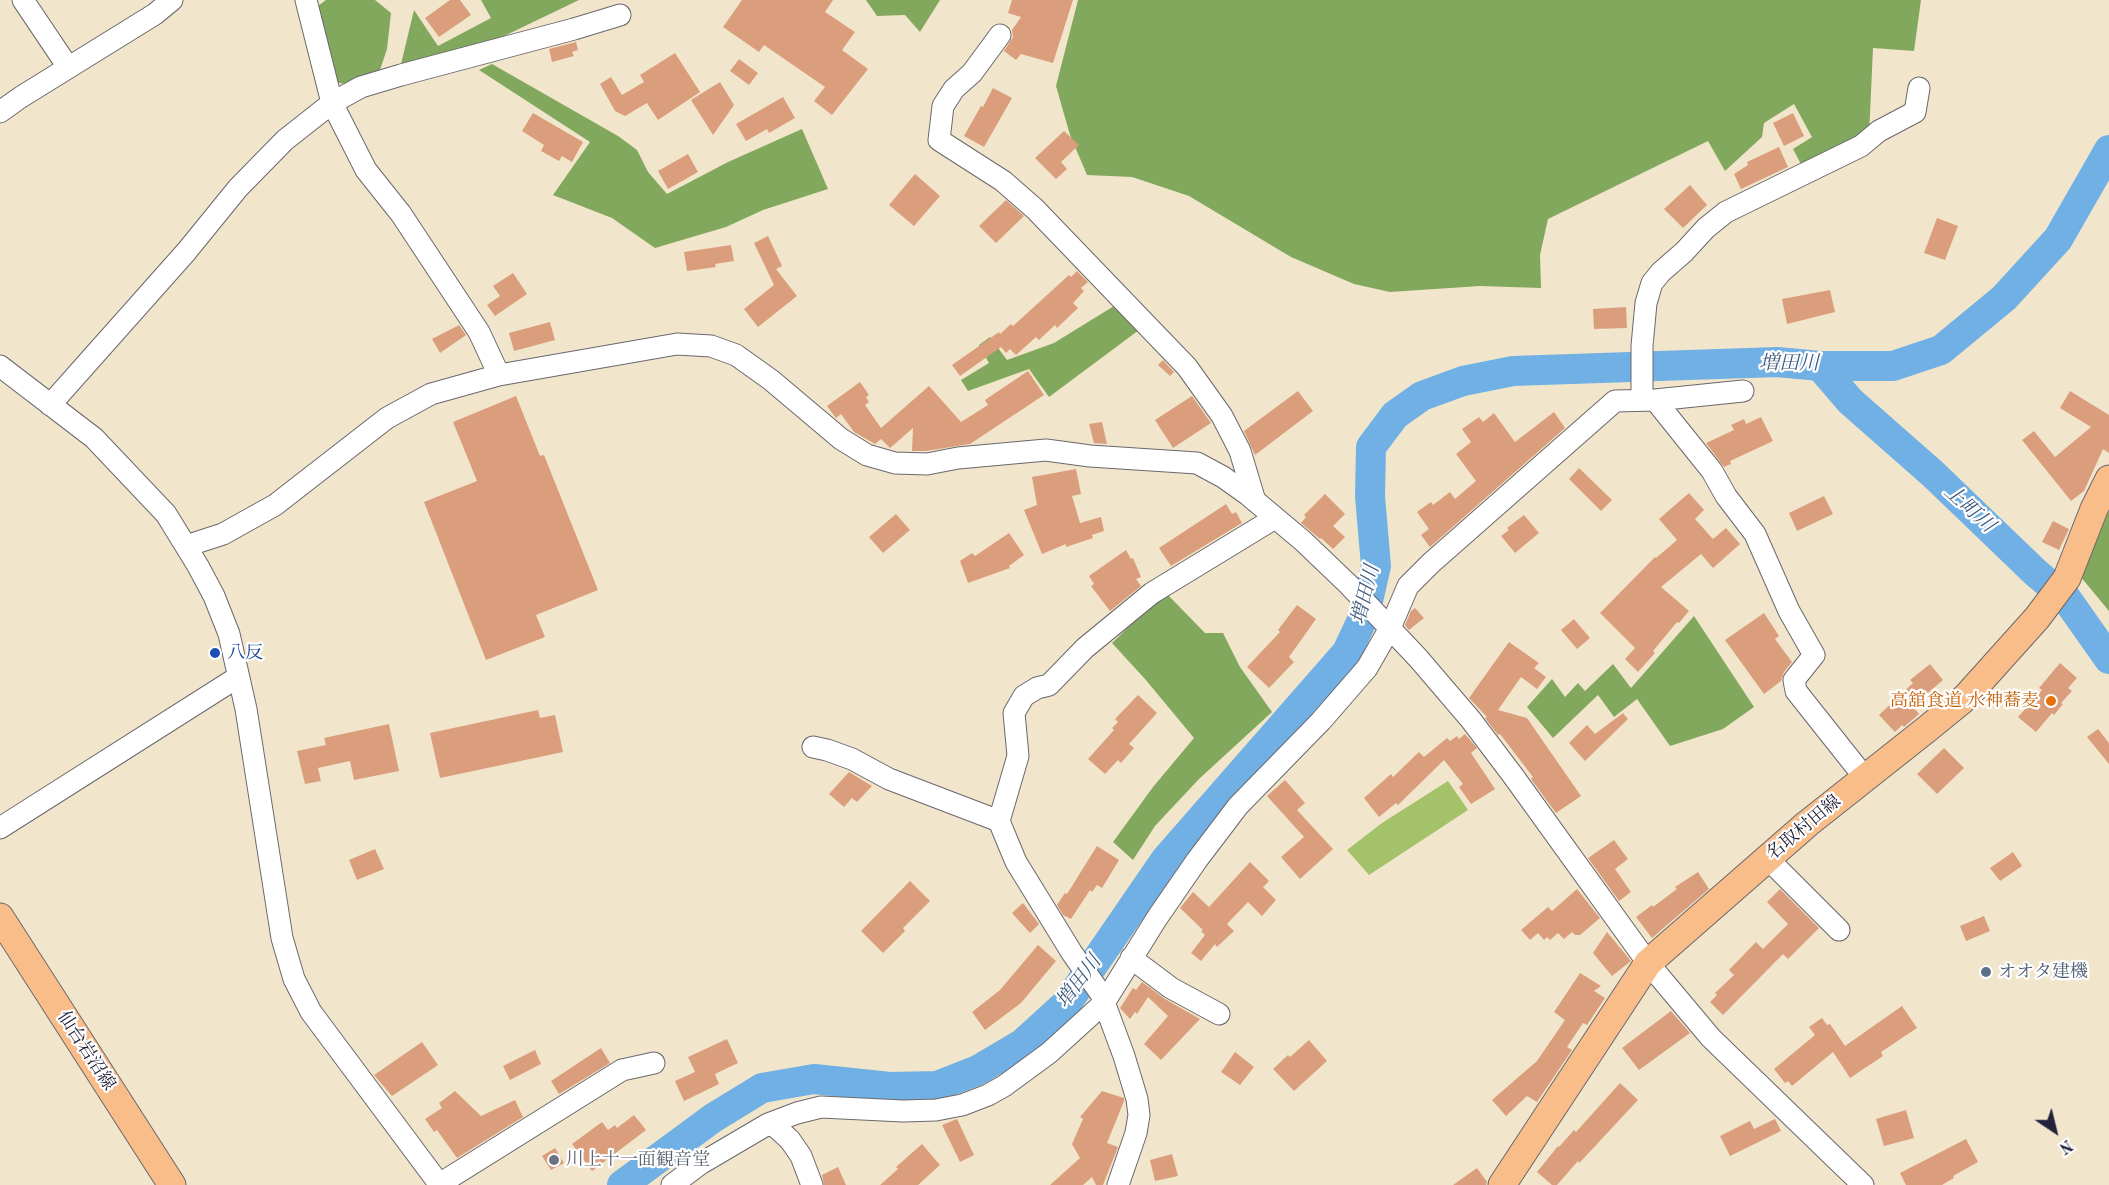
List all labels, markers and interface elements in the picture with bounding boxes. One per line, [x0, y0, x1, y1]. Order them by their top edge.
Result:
water label: 増田川 [1759, 352, 1819, 376]
water label: 上町川 [1939, 480, 1999, 538]
water label: 増田川 [1347, 563, 1385, 627]
place label: 八反 [227, 642, 263, 664]
marker: 八反 [208, 646, 222, 660]
place label: 高舘食道 水神蕎麦 [1890, 690, 2039, 712]
marker: 高舘食道 水神蕎麦 [2044, 694, 2058, 708]
street label: 名取村田線 [1763, 791, 1845, 865]
water label: 増田川 [1051, 951, 1107, 1013]
place label: オオタ建機 [1998, 961, 2088, 983]
marker: オオタ建機 [1979, 965, 1993, 979]
street label: 仙台岩沼線 [52, 1007, 120, 1095]
north arrow [2025, 1101, 2085, 1161]
text: N [2056, 1136, 2075, 1156]
place label: 川上十一面観音堂 [566, 1149, 710, 1171]
marker: 川上十一面観音堂 [547, 1153, 561, 1167]

